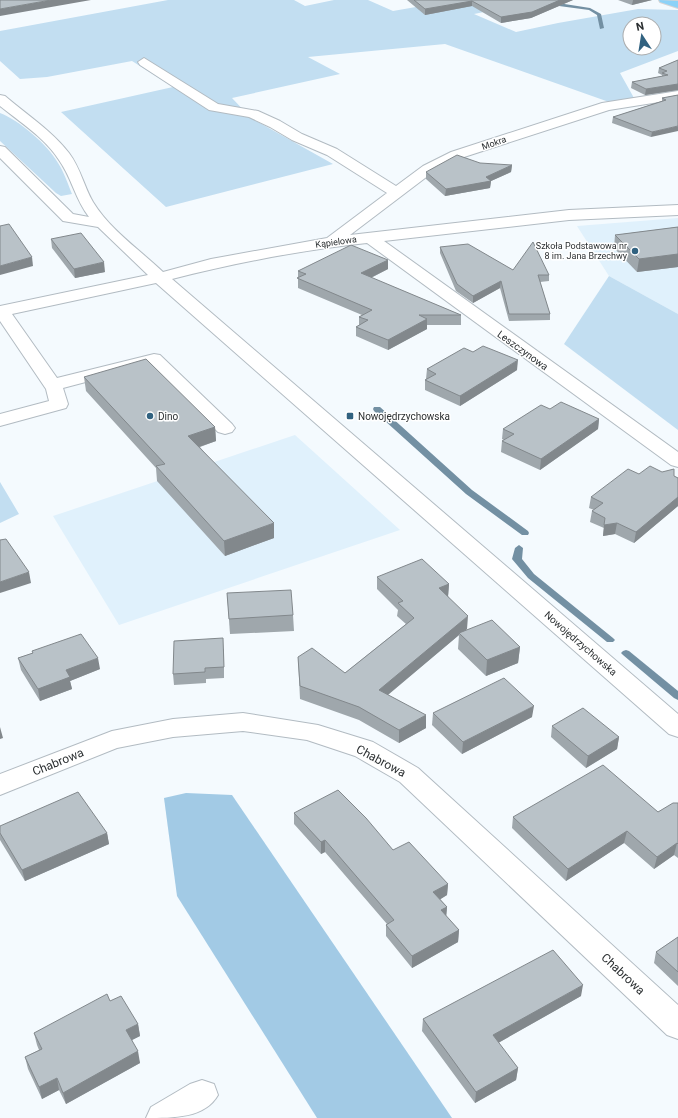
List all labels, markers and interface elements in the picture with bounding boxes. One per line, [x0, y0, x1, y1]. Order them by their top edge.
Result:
north arrow [622, 16, 662, 56]
text: N [635, 19, 645, 34]
street label: Mokra [480, 134, 508, 152]
street label: Kąpielowa [315, 234, 357, 250]
place label: Szkoła Podstawowa nr 8 im. Jana Brzechwy [536, 241, 628, 261]
marker: Szkoła Podstawowa nr 8 im. Jana Brzechwy [630, 246, 640, 256]
street label: Leszczynowa [495, 328, 550, 372]
marker: Dino [145, 411, 155, 421]
place label: Dino [158, 411, 179, 422]
marker: Nowojędrzychowska [345, 411, 355, 421]
place label: Nowojędrzychowska [358, 411, 450, 422]
street label: Nowojędrzychowska [542, 609, 619, 678]
street label: Chabrowa [354, 742, 408, 780]
street label: Chabrowa [30, 745, 86, 779]
street label: Chabrowa [598, 950, 648, 998]

